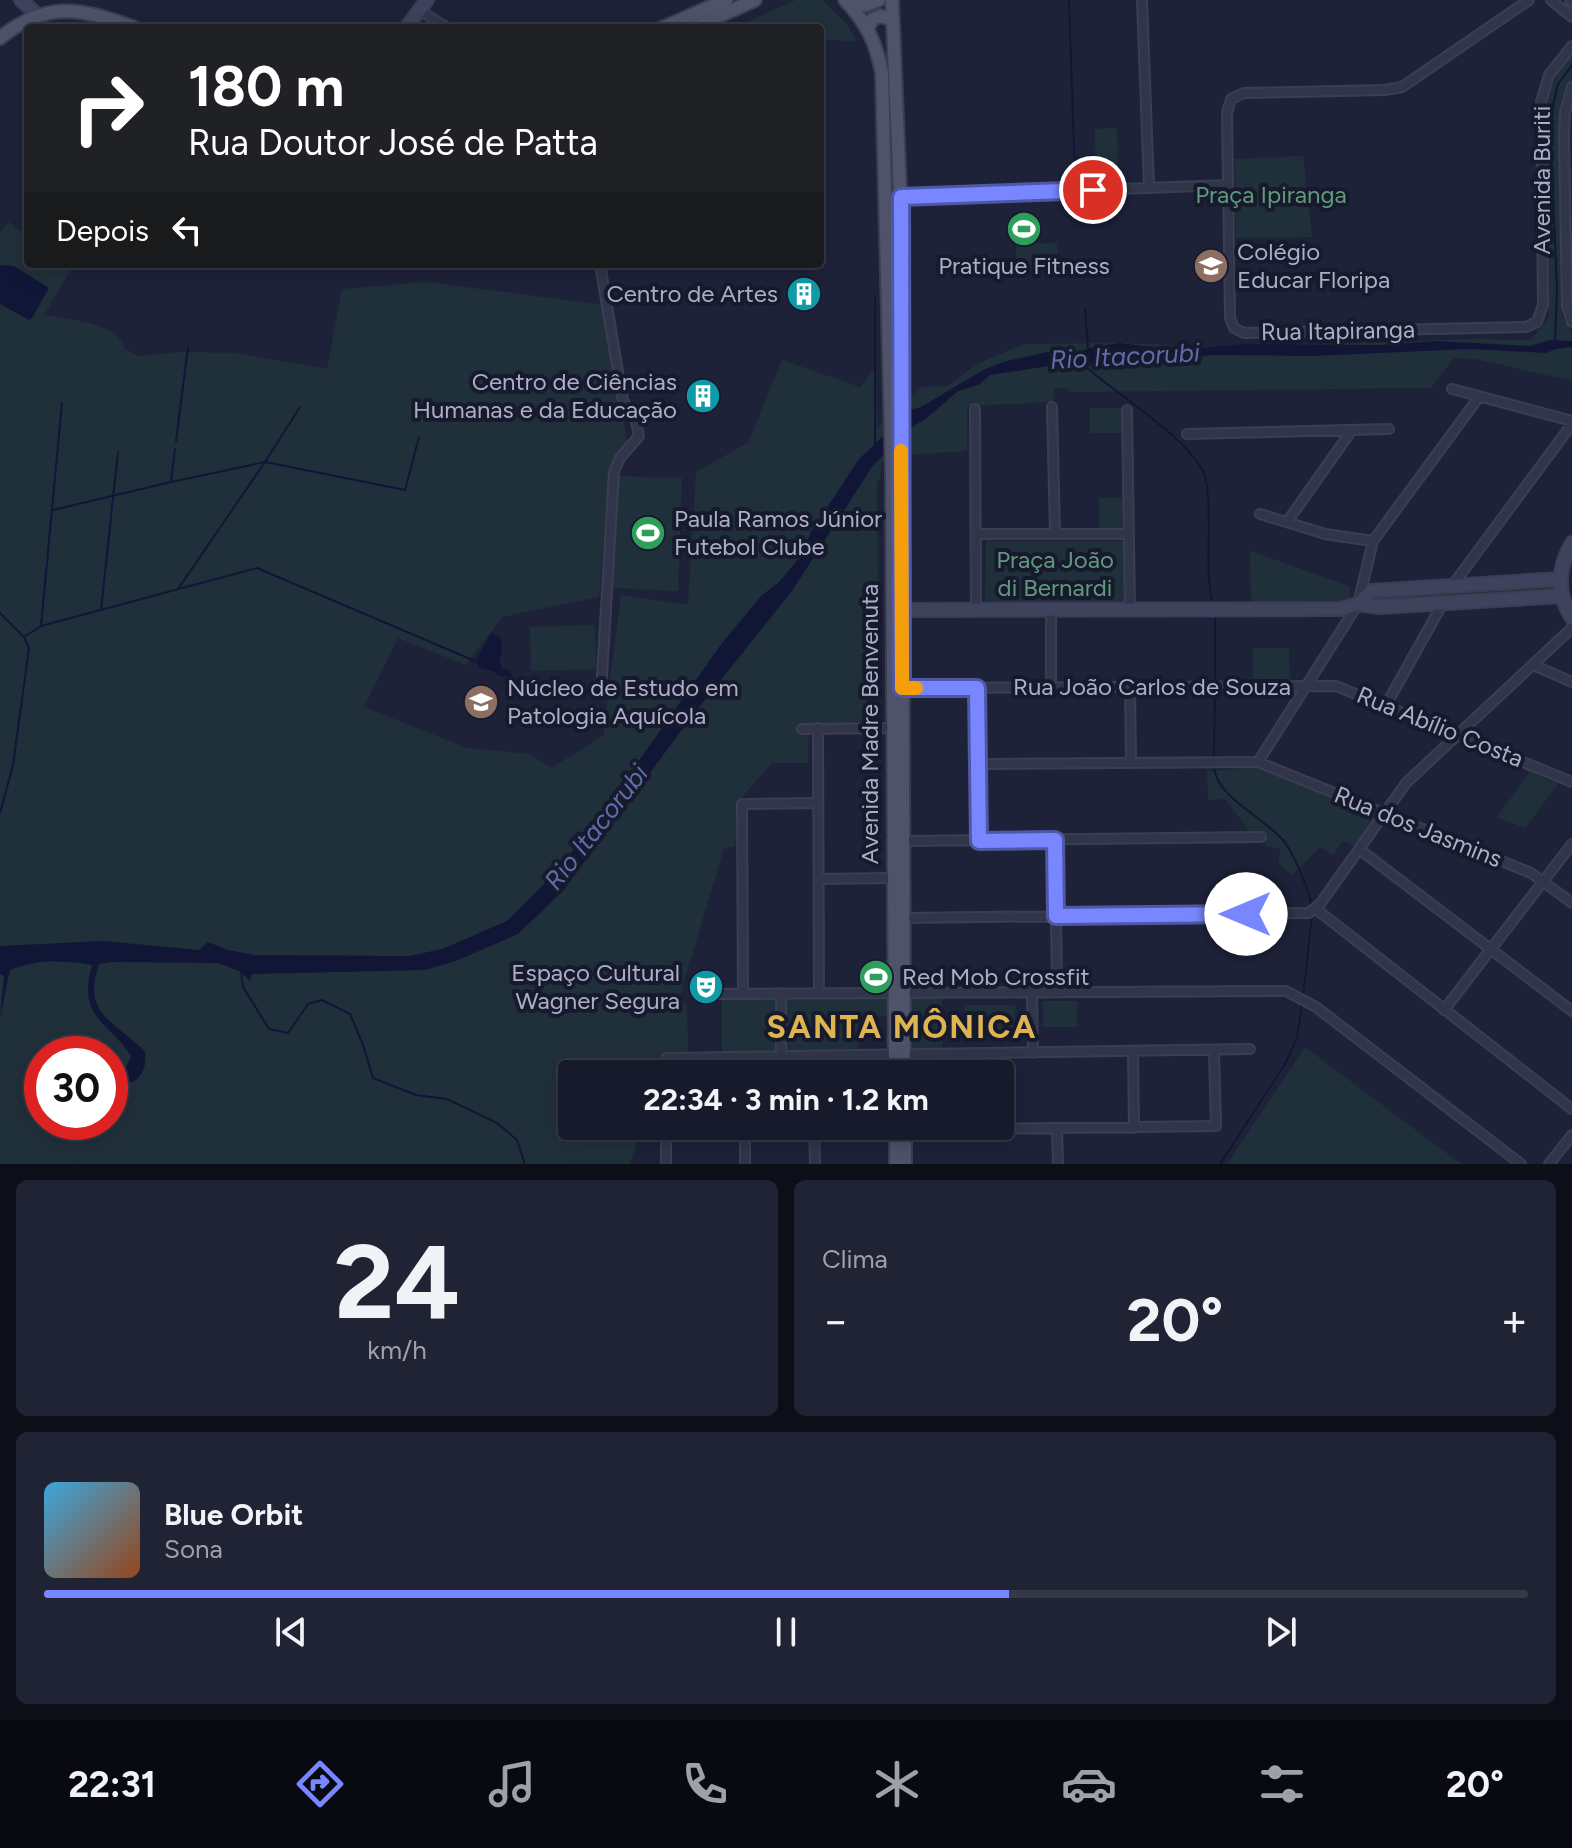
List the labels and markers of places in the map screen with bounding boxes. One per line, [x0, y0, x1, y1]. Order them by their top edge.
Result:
pin [1059, 156, 1127, 224]
sports icon: Pratique Fitness [1005, 210, 1043, 248]
place label: Colégio Educar Floripa [1237, 237, 1390, 294]
school or university icon: Colégio Educar Floripa [1192, 247, 1230, 285]
place label: Pratique Fitness [938, 251, 1110, 280]
building icon: Centro de Artes [785, 275, 823, 313]
place label: Centro de Artes [606, 279, 778, 308]
place label: Centro de Ciências Humanas e da Educação [413, 367, 677, 424]
building icon: Centro de Ciências Humanas e da Educação [684, 377, 722, 415]
place label: Paula Ramos Júnior Futebol Clube [674, 504, 882, 561]
sports icon: Paula Ramos Júnior Futebol Clube [629, 514, 667, 552]
place label: Núcleo de Estudo em Patologia Aquícola [507, 673, 739, 730]
school or university icon: Núcleo de Estudo em Patologia Aquícola [462, 683, 500, 721]
place label: Espaço Cultural Wagner Segura [511, 958, 680, 1015]
sports icon: Red Mob Crossfit [857, 958, 895, 996]
place label: Red Mob Crossfit [902, 962, 1090, 991]
theatre icon: Espaço Cultural Wagner Segura [687, 968, 725, 1006]

